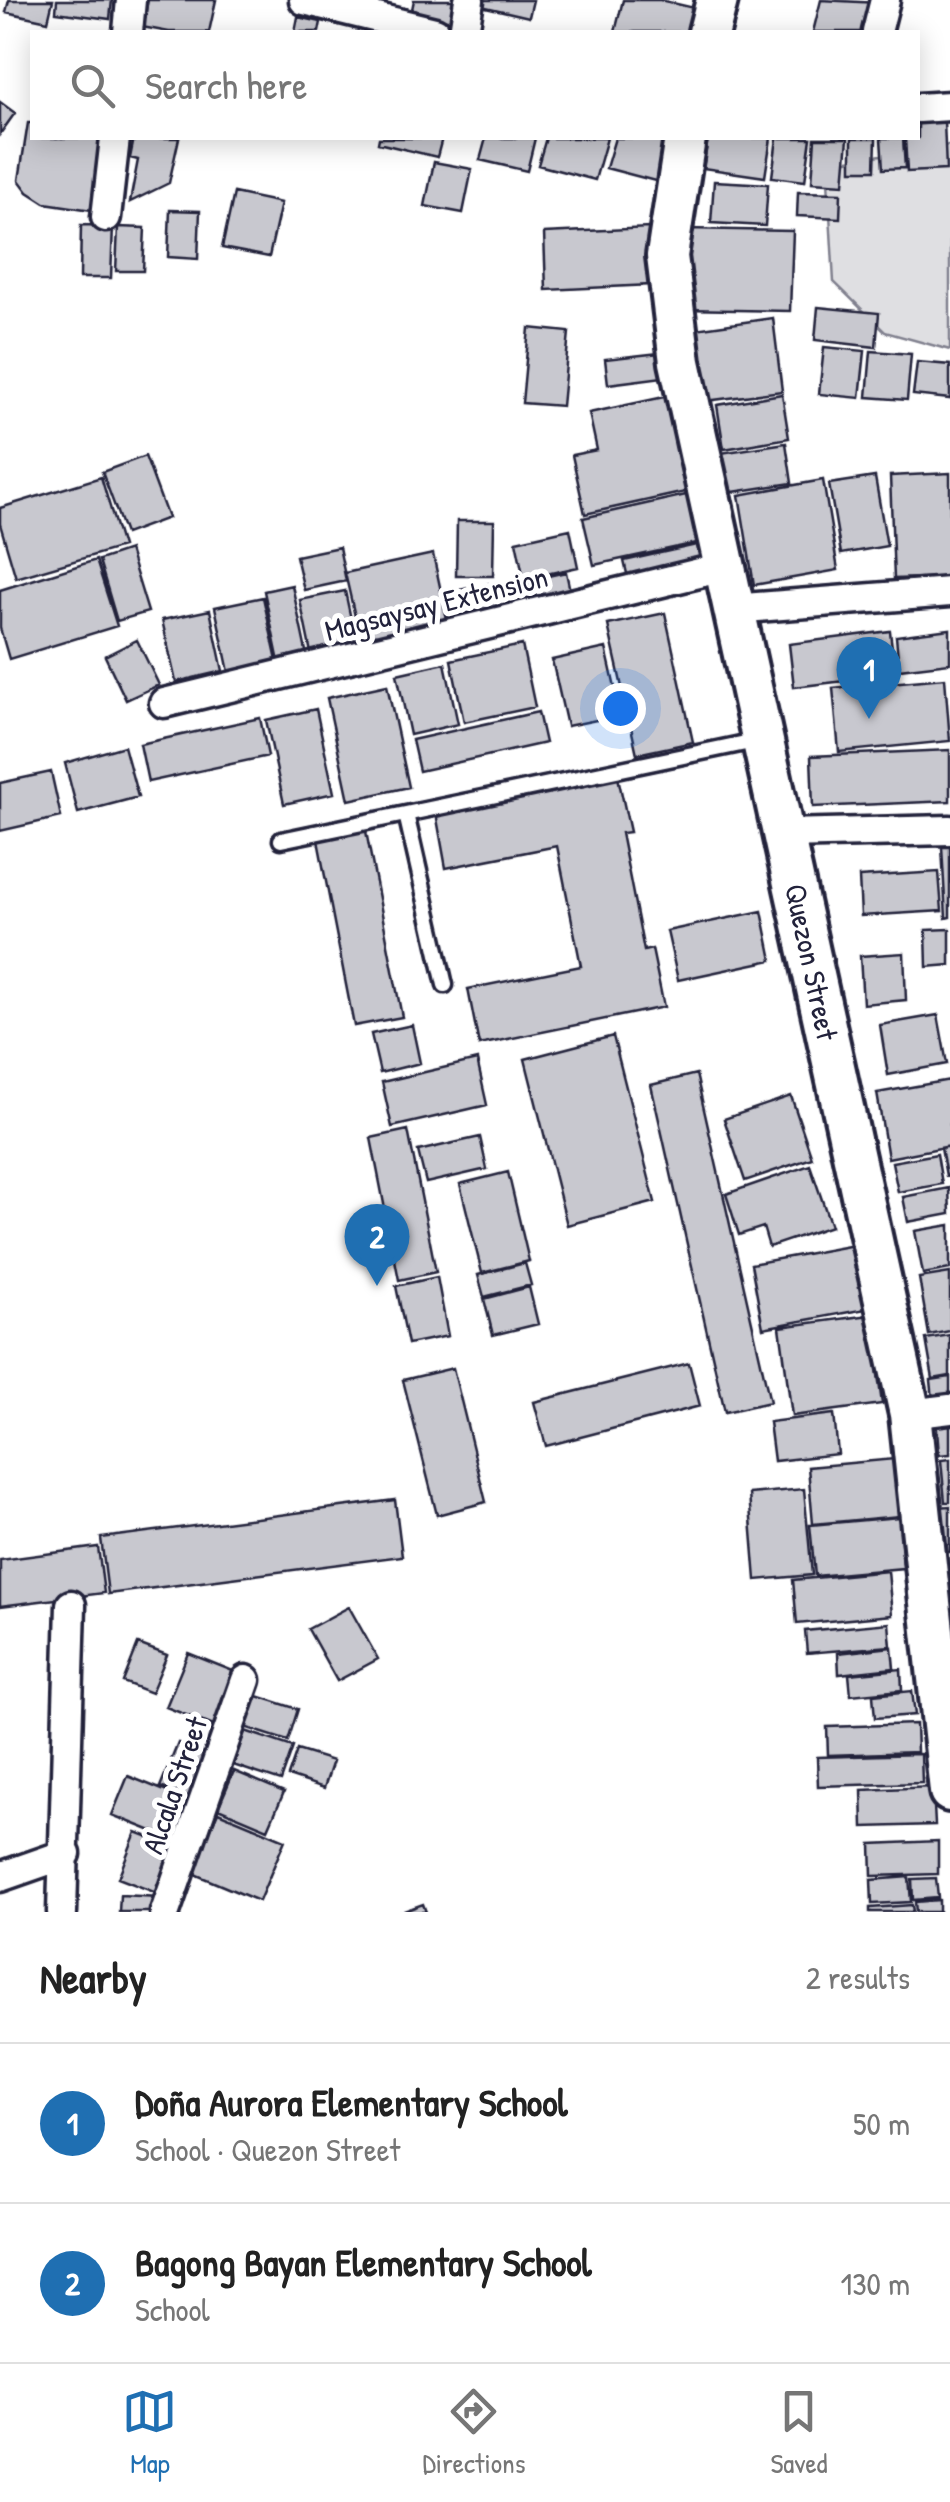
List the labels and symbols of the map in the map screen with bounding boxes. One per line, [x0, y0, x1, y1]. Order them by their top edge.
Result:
street label: Magsaysay Extension [320, 556, 552, 650]
pin: 1 [836, 636, 902, 719]
your location [595, 683, 646, 734]
street label: Quezon Street [776, 880, 848, 1044]
pin: 2 [344, 1204, 410, 1286]
street label: Alcala Street [132, 1710, 216, 1859]

